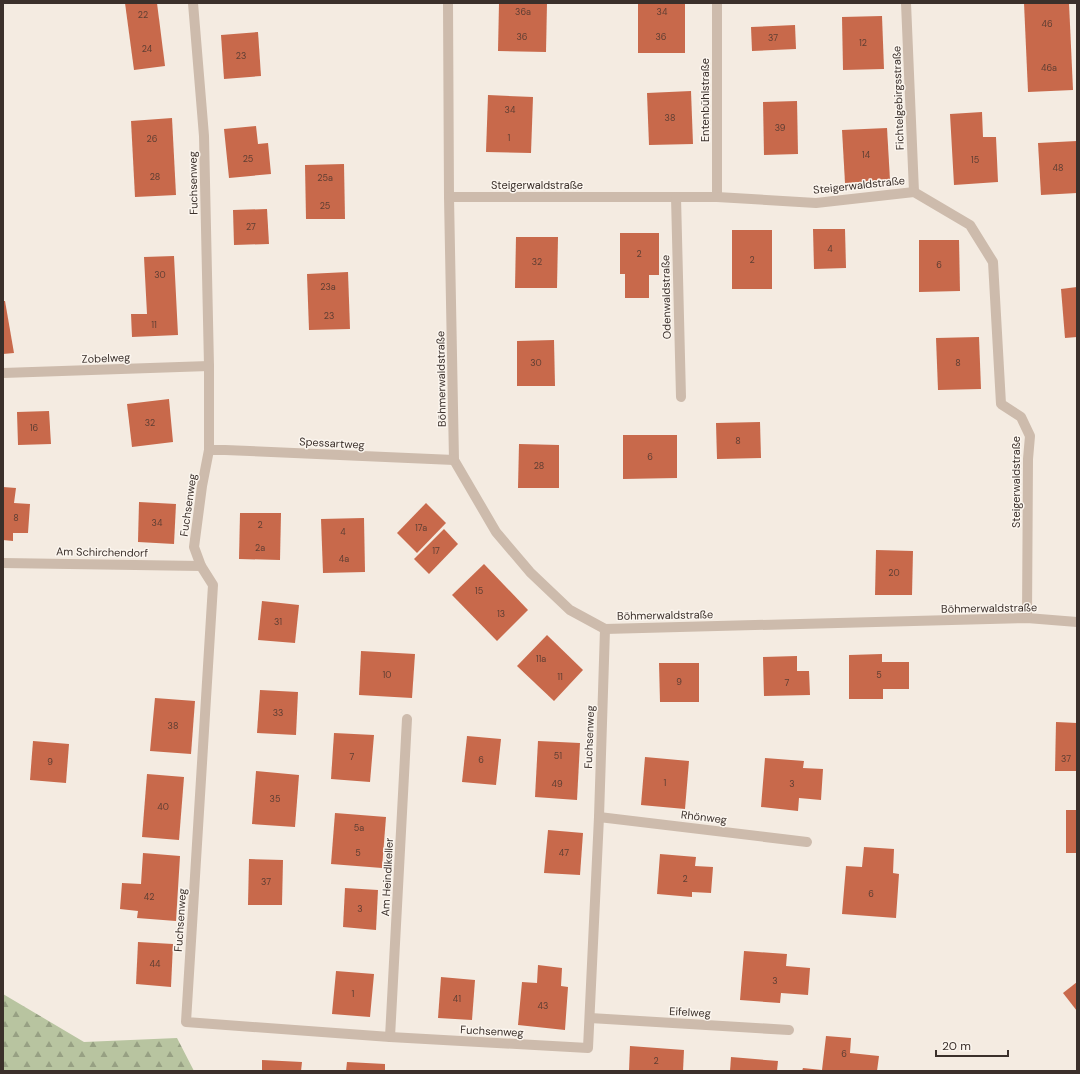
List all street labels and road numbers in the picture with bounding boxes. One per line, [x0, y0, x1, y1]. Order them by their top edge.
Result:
street label: Fichtelgebirgsstraße [889, 46, 907, 150]
street label: Entenbühlstraße [698, 58, 712, 142]
street label: Fuchsenweg [185, 151, 201, 215]
street label: Steigerwaldstraße [812, 173, 906, 197]
street label: Steigerwaldstraße [491, 178, 583, 192]
street label: Odenwaldstraße [658, 255, 674, 339]
street label: Böhmerwaldstraße [433, 331, 449, 427]
street label: Zobelweg [81, 350, 131, 366]
street label: Spessartweg [299, 434, 365, 452]
street label: Steigerwaldstraße [1009, 436, 1023, 528]
street label: Fuchsenweg [177, 473, 199, 537]
street label: Am Schirchendorf [56, 544, 148, 560]
street label: Böhmerwaldstraße [941, 600, 1037, 616]
street label: Böhmerwaldstraße [617, 607, 713, 623]
street label: Fuchsenweg [581, 705, 597, 769]
street label: Rhönweg [680, 807, 728, 827]
street label: Am Heindlkeller [378, 837, 396, 917]
street label: Fuchsenweg [171, 888, 189, 952]
street label: Eifelweg [669, 1004, 711, 1020]
street label: Fuchsenweg [460, 1022, 524, 1040]

